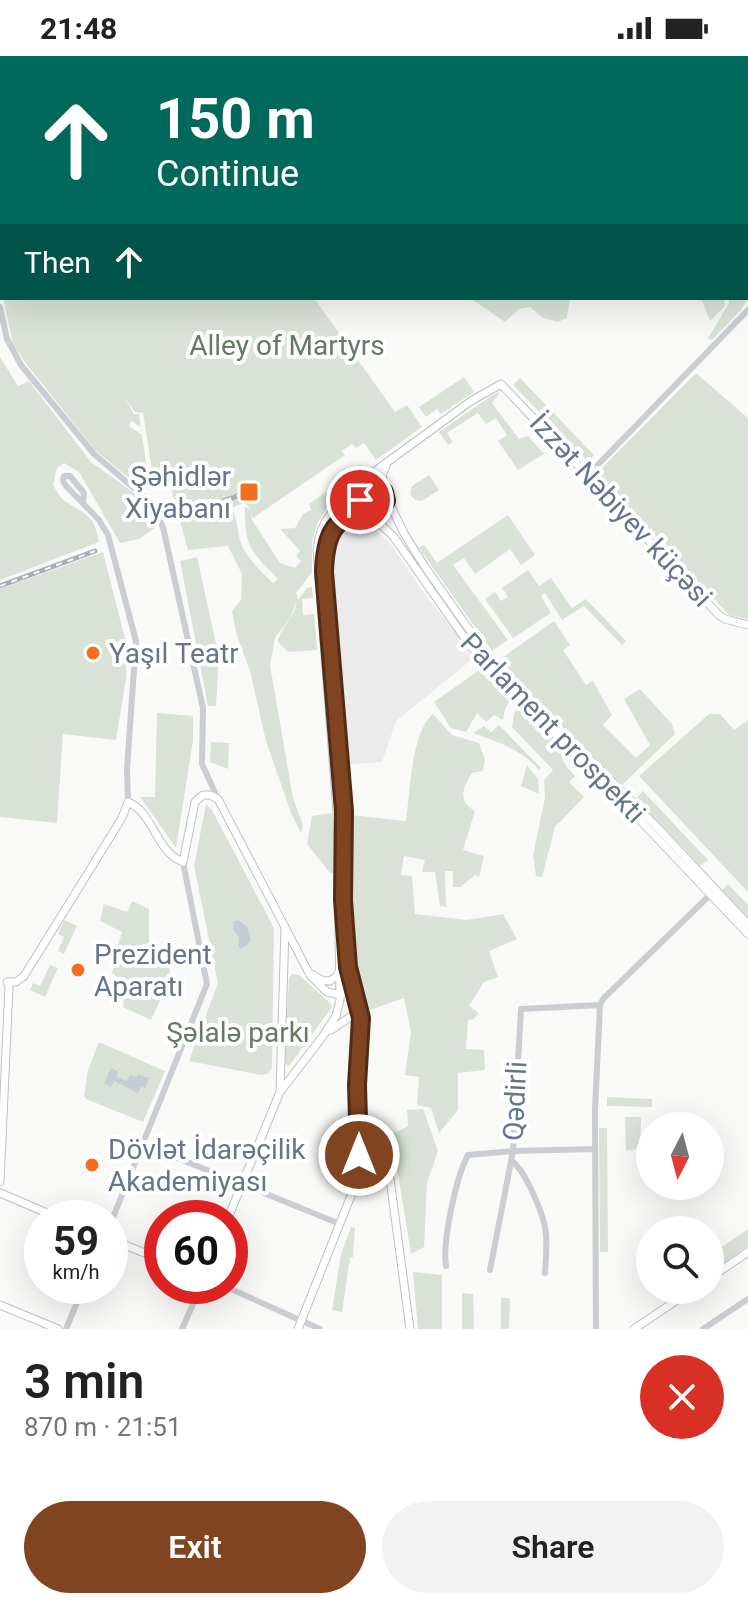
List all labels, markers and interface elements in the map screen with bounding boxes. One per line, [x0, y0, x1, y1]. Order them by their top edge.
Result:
text: 21:48 [40, 11, 117, 46]
text: 150 m [156, 86, 315, 152]
icon: ahead [24, 88, 128, 192]
text: Continue [156, 153, 299, 195]
icon: ahead [107, 240, 151, 284]
text: Then [24, 245, 91, 280]
park label: Alley of Martyrs [189, 329, 385, 362]
street label: İzzət Nəbiyev küçəsi [523, 407, 719, 613]
place label: Şəhidlər Xiyabanı [125, 460, 232, 525]
pin [326, 466, 394, 534]
icon: arrive [338, 478, 382, 522]
marker: Şəhidlər Xiyabanı [238, 481, 260, 503]
street label: Parlament prospekti [454, 626, 652, 830]
place label: Yaşıl Teatr [109, 637, 239, 670]
marker: Yaşıl Teatr [84, 644, 102, 662]
place label: Prezident Aparatı [94, 938, 212, 1003]
marker: Prezident Aparatı [69, 961, 87, 979]
park label: Şəlalə parkı [166, 1016, 310, 1049]
street label: Qədirli [496, 1060, 534, 1142]
north arrow [636, 1112, 724, 1200]
map controls [636, 1112, 724, 1304]
position arrow [317, 1113, 401, 1197]
place label: Dövlət İdarəçilik Akademiyası [108, 1133, 306, 1198]
marker: Dövlət İdarəçilik Akademiyası [83, 1156, 101, 1174]
speed limit sign: 60 [144, 1200, 248, 1304]
button: search [636, 1216, 724, 1304]
text: 59 [53, 1218, 99, 1265]
text: km/h [53, 1260, 99, 1284]
text: 3 min [24, 1353, 144, 1410]
button: close [640, 1355, 724, 1439]
text: 870 m · 21:51 [24, 1412, 182, 1442]
button: Exit [24, 1501, 366, 1593]
button: Share [382, 1501, 724, 1593]

